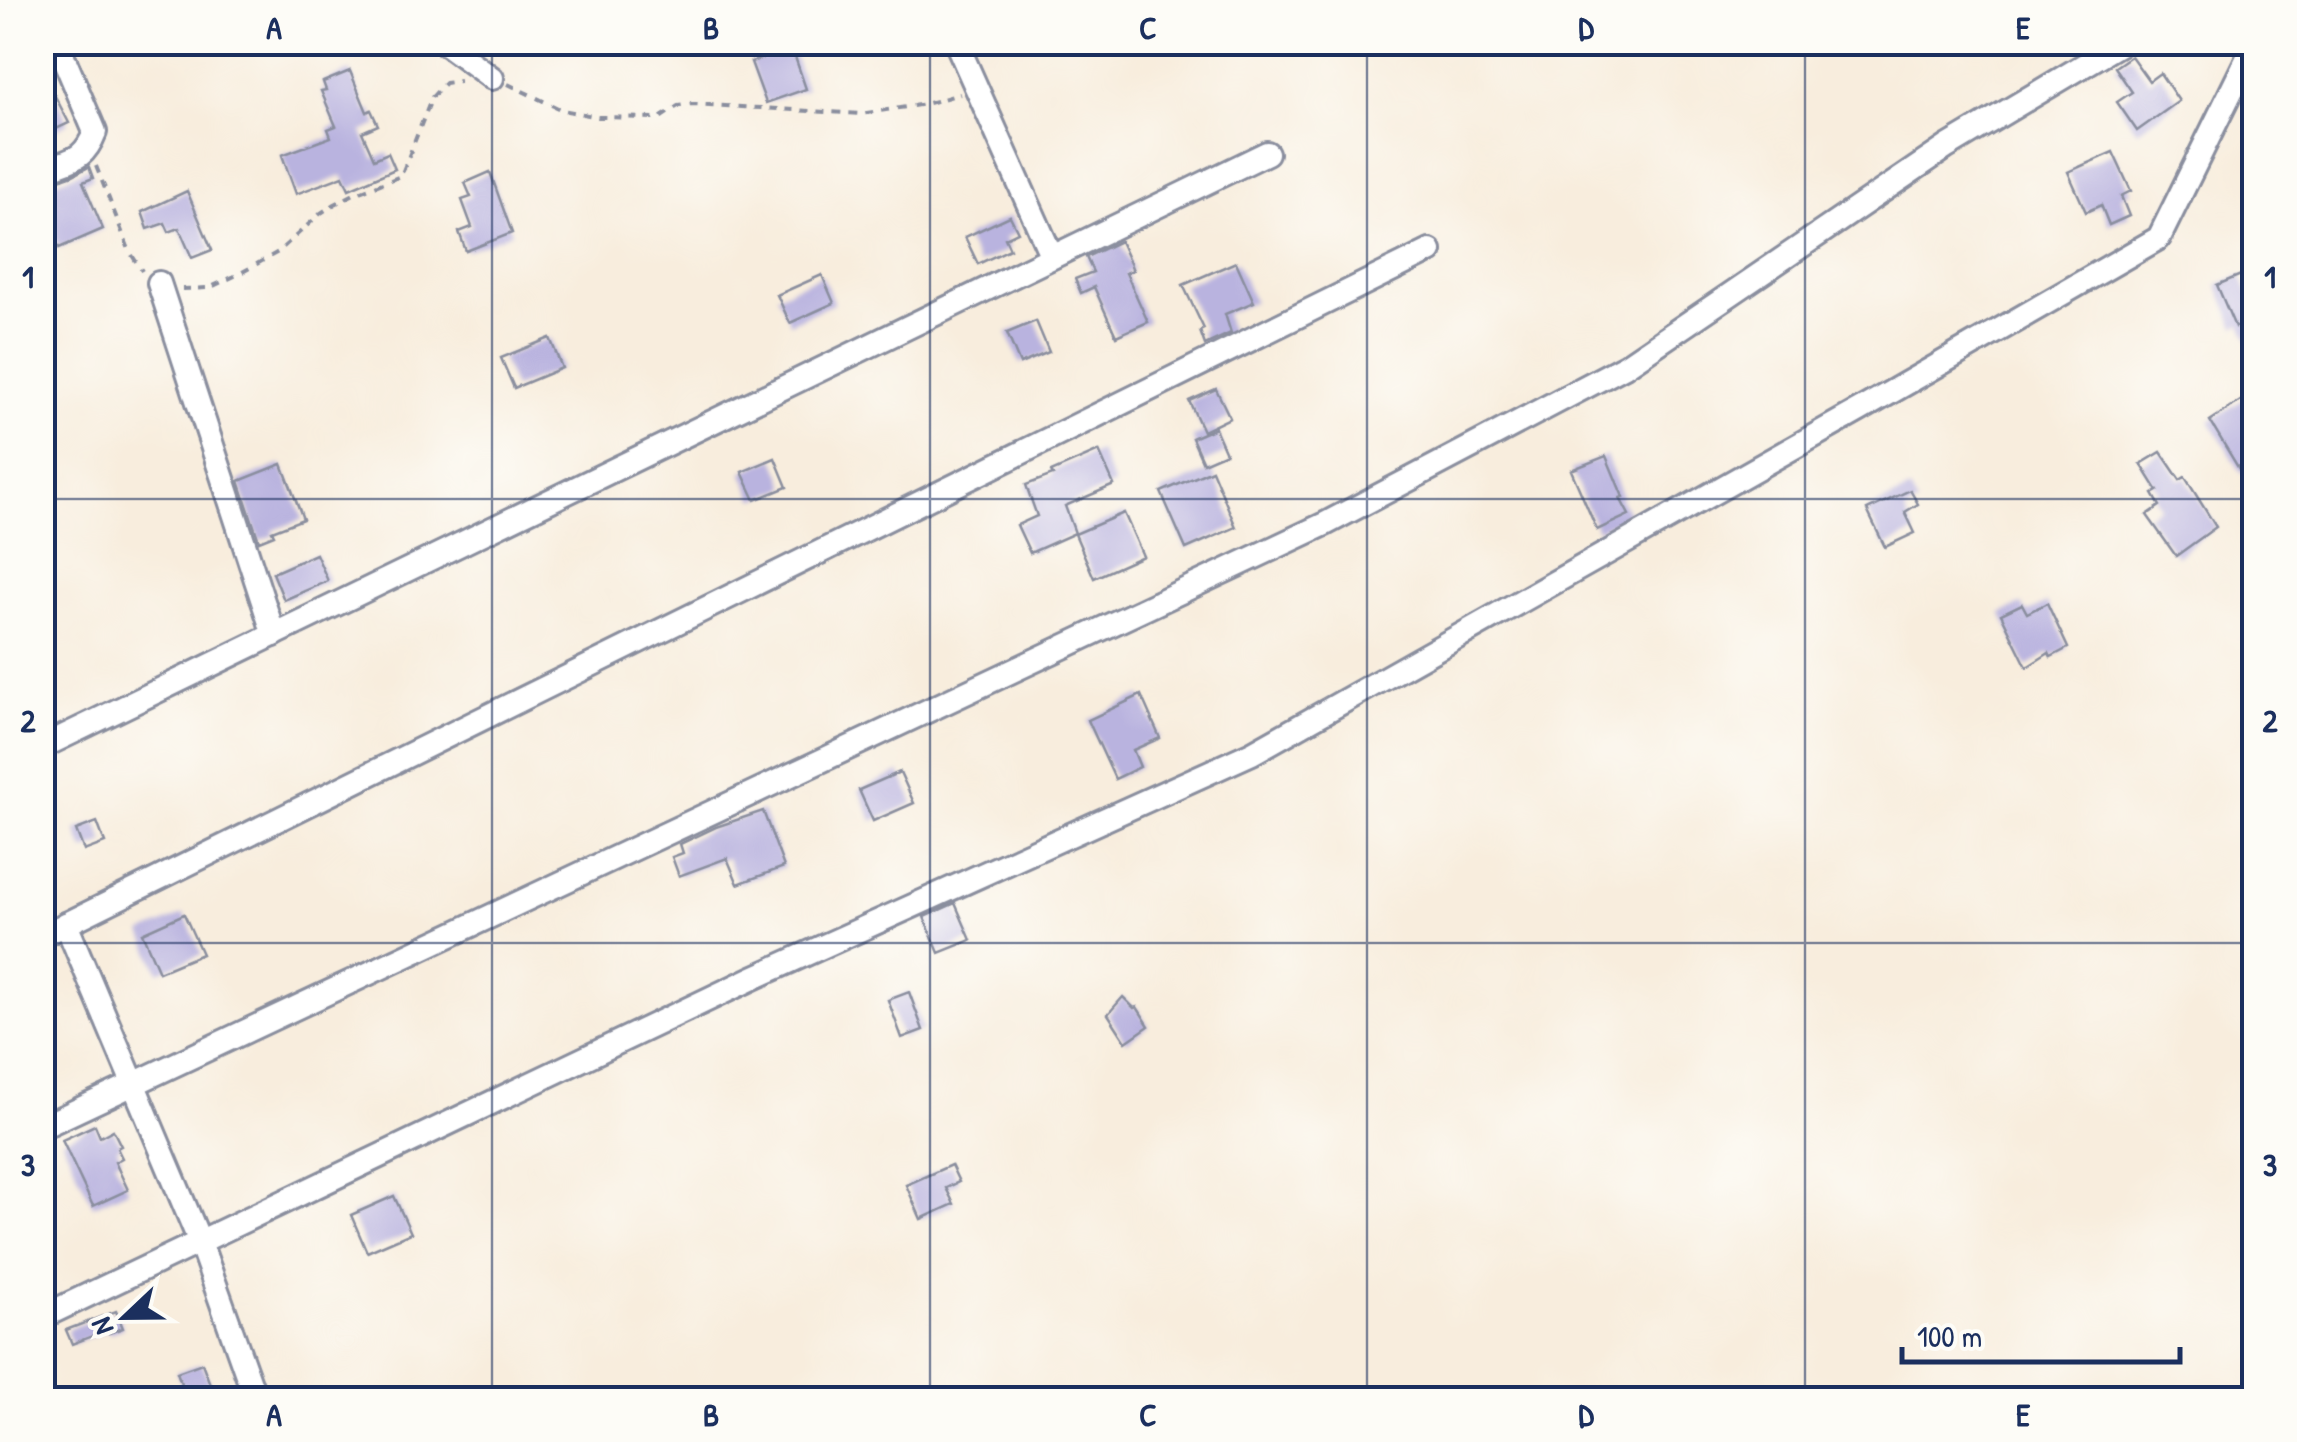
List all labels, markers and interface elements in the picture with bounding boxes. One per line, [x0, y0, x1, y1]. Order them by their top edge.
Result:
text: A [266, 6, 282, 49]
text: B [703, 6, 719, 49]
text: C [1139, 6, 1157, 49]
text: D [1578, 6, 1594, 49]
text: E [2016, 6, 2031, 49]
text: 1 [22, 255, 34, 298]
text: 1 [2264, 255, 2276, 298]
text: 2 [21, 699, 37, 742]
text: 2 [2263, 699, 2279, 742]
text: 3 [21, 1143, 35, 1186]
text: 3 [2263, 1143, 2277, 1186]
north arrow [75, 1267, 175, 1367]
scale bar [1902, 1302, 2180, 1364]
text: N [81, 1312, 122, 1340]
text: 100 m [1917, 1316, 1982, 1356]
text: A [266, 1393, 282, 1436]
text: B [703, 1393, 719, 1436]
text: C [1139, 1393, 1157, 1436]
text: D [1578, 1393, 1594, 1436]
text: E [2016, 1393, 2031, 1436]

